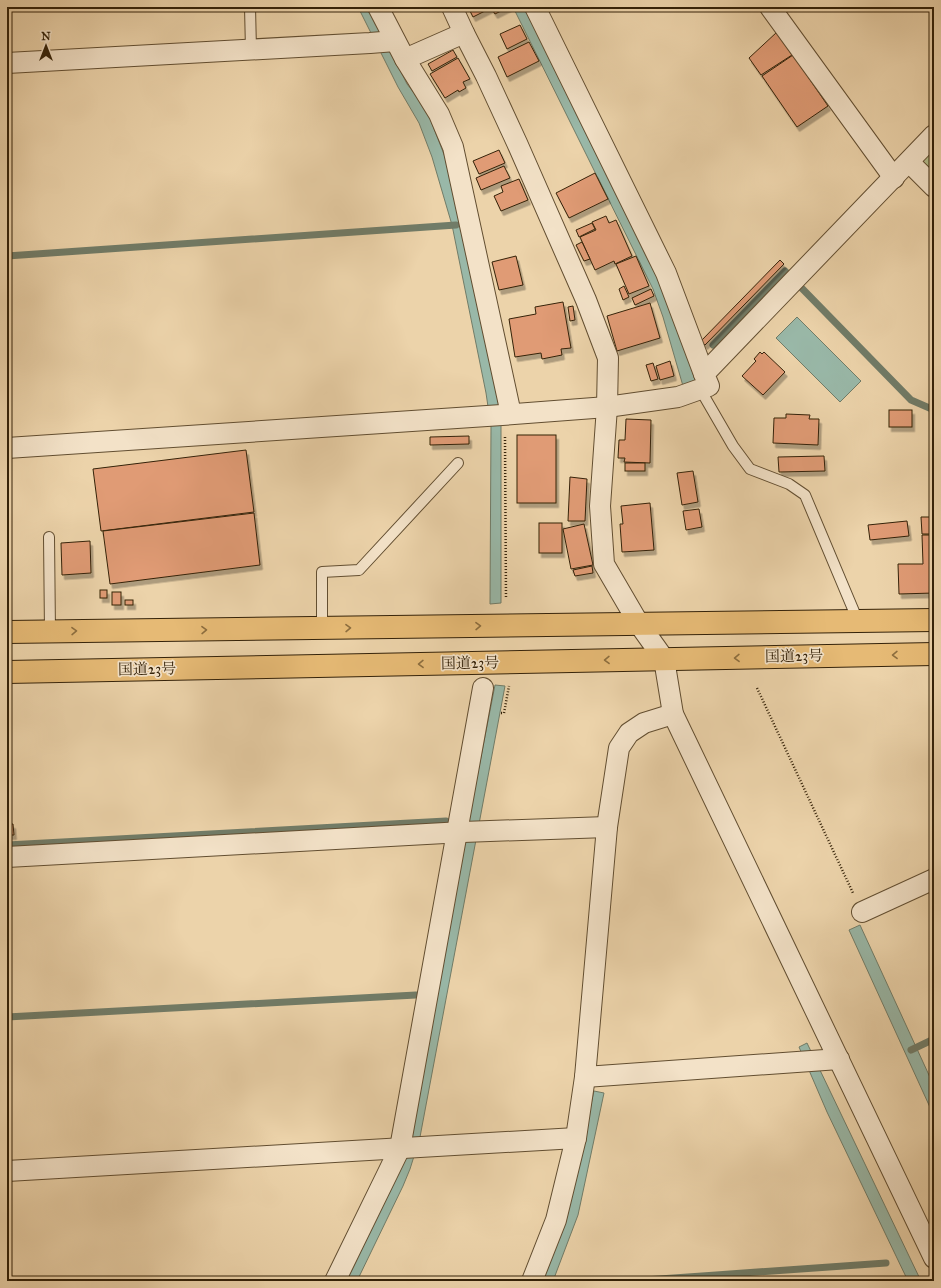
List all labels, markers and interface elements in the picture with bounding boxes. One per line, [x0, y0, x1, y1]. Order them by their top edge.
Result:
north arrow [26, 26, 66, 66]
text: N [41, 30, 51, 43]
one-way arrow [475, 622, 481, 630]
one-way arrow [345, 624, 351, 632]
one-way arrow [201, 626, 207, 634]
one-way arrow [71, 627, 77, 635]
street label: 国道23号 [765, 646, 823, 666]
one-way arrow [892, 650, 898, 659]
street label: 国道23号 [441, 653, 499, 673]
one-way arrow [734, 653, 740, 662]
one-way arrow [604, 656, 610, 664]
street label: 国道23号 [118, 659, 176, 679]
one-way arrow [418, 660, 424, 668]

